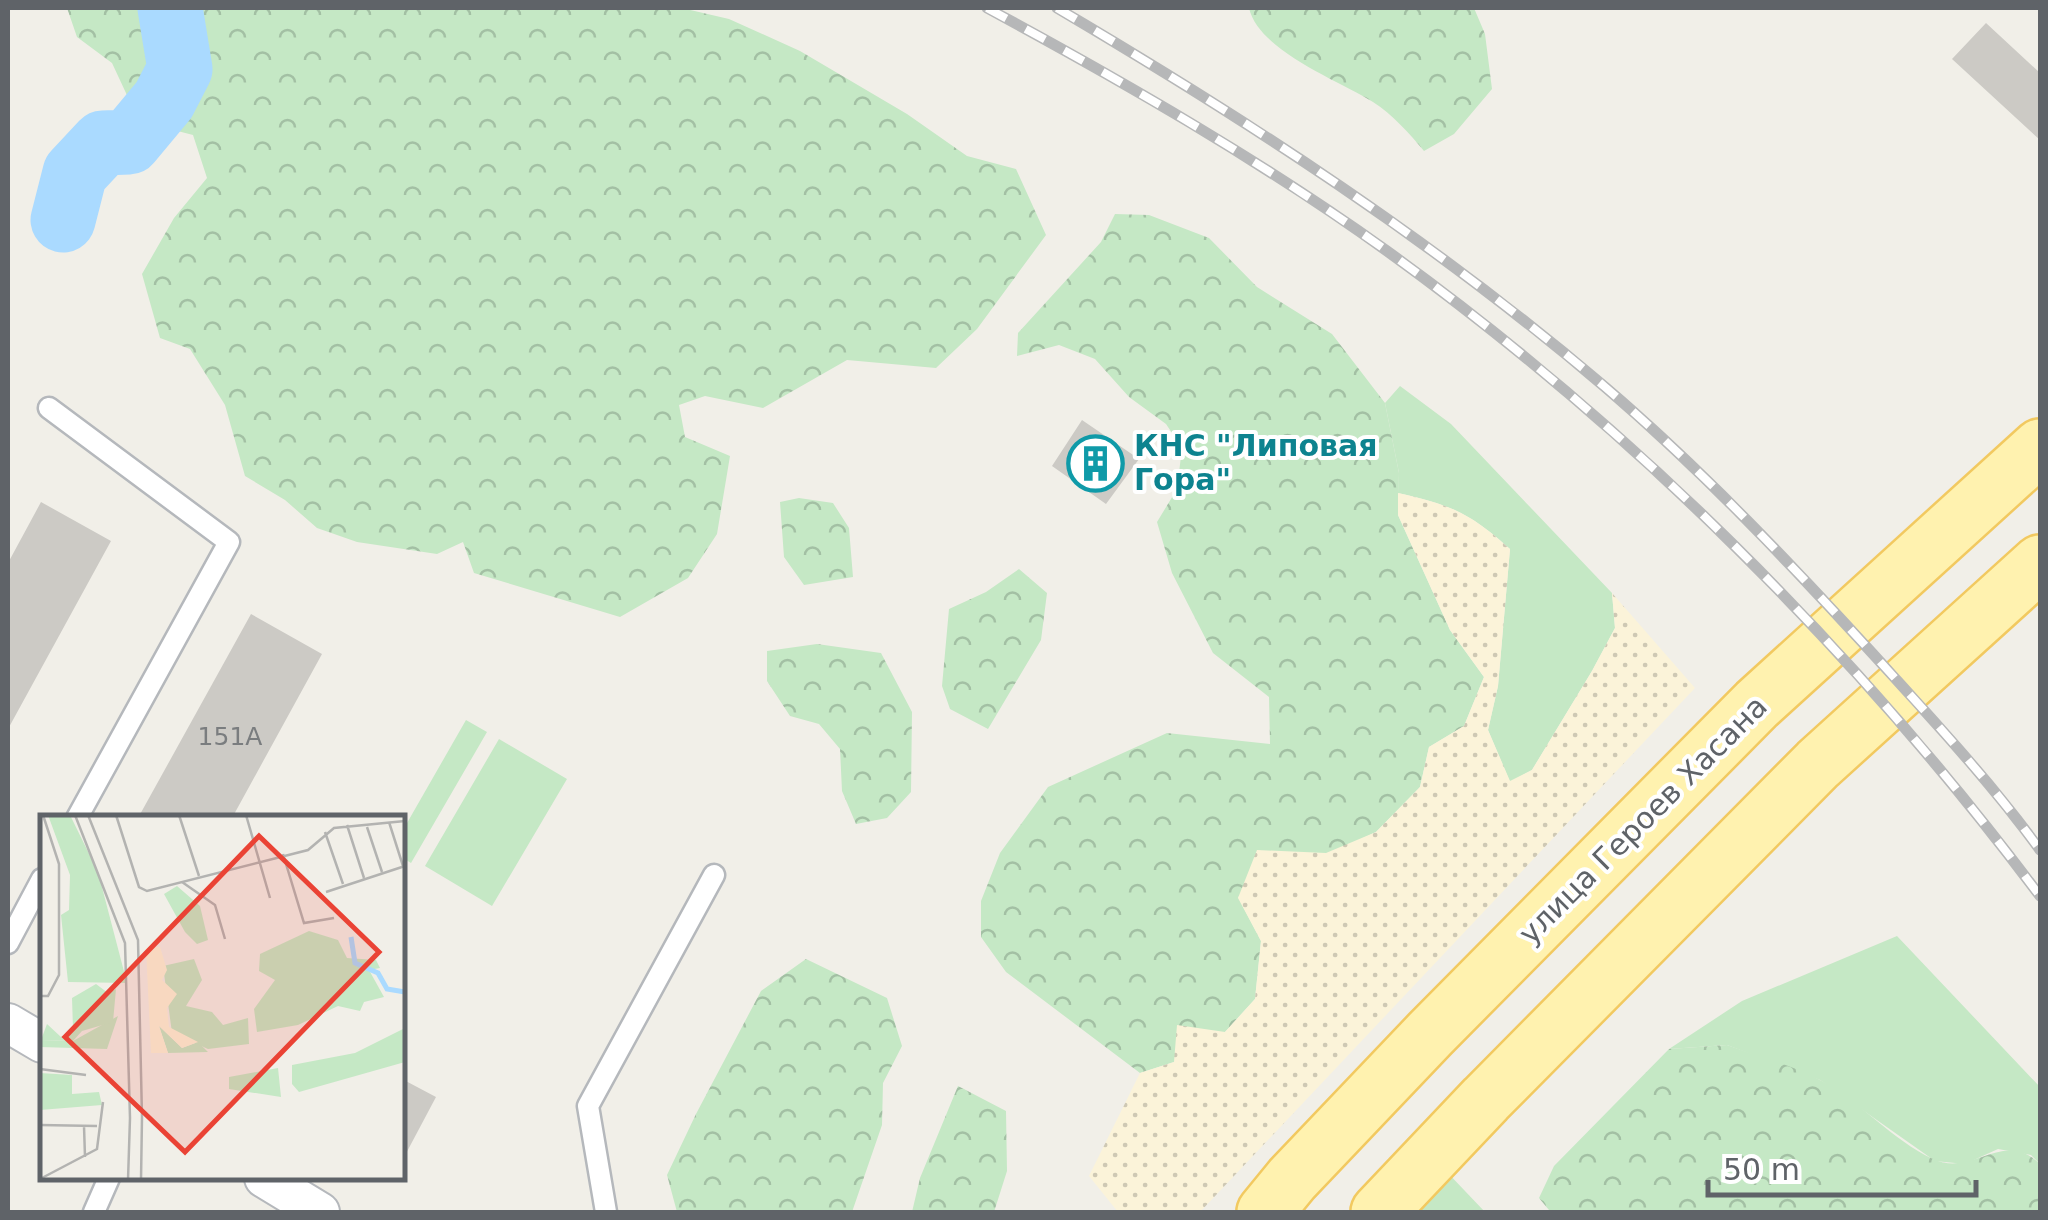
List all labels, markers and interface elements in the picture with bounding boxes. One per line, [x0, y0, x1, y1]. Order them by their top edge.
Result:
place label: КНС "Липовая Гора" [1134, 428, 1378, 497]
building icon: КНС "Липовая Гора" [1065, 433, 1125, 493]
street label: улица Героев Хасана [1511, 688, 1774, 951]
house number: 151А [198, 722, 262, 751]
inset map [40, 815, 405, 1180]
scale bar [1708, 1135, 1976, 1197]
text: 50 m [1723, 1152, 1800, 1187]

